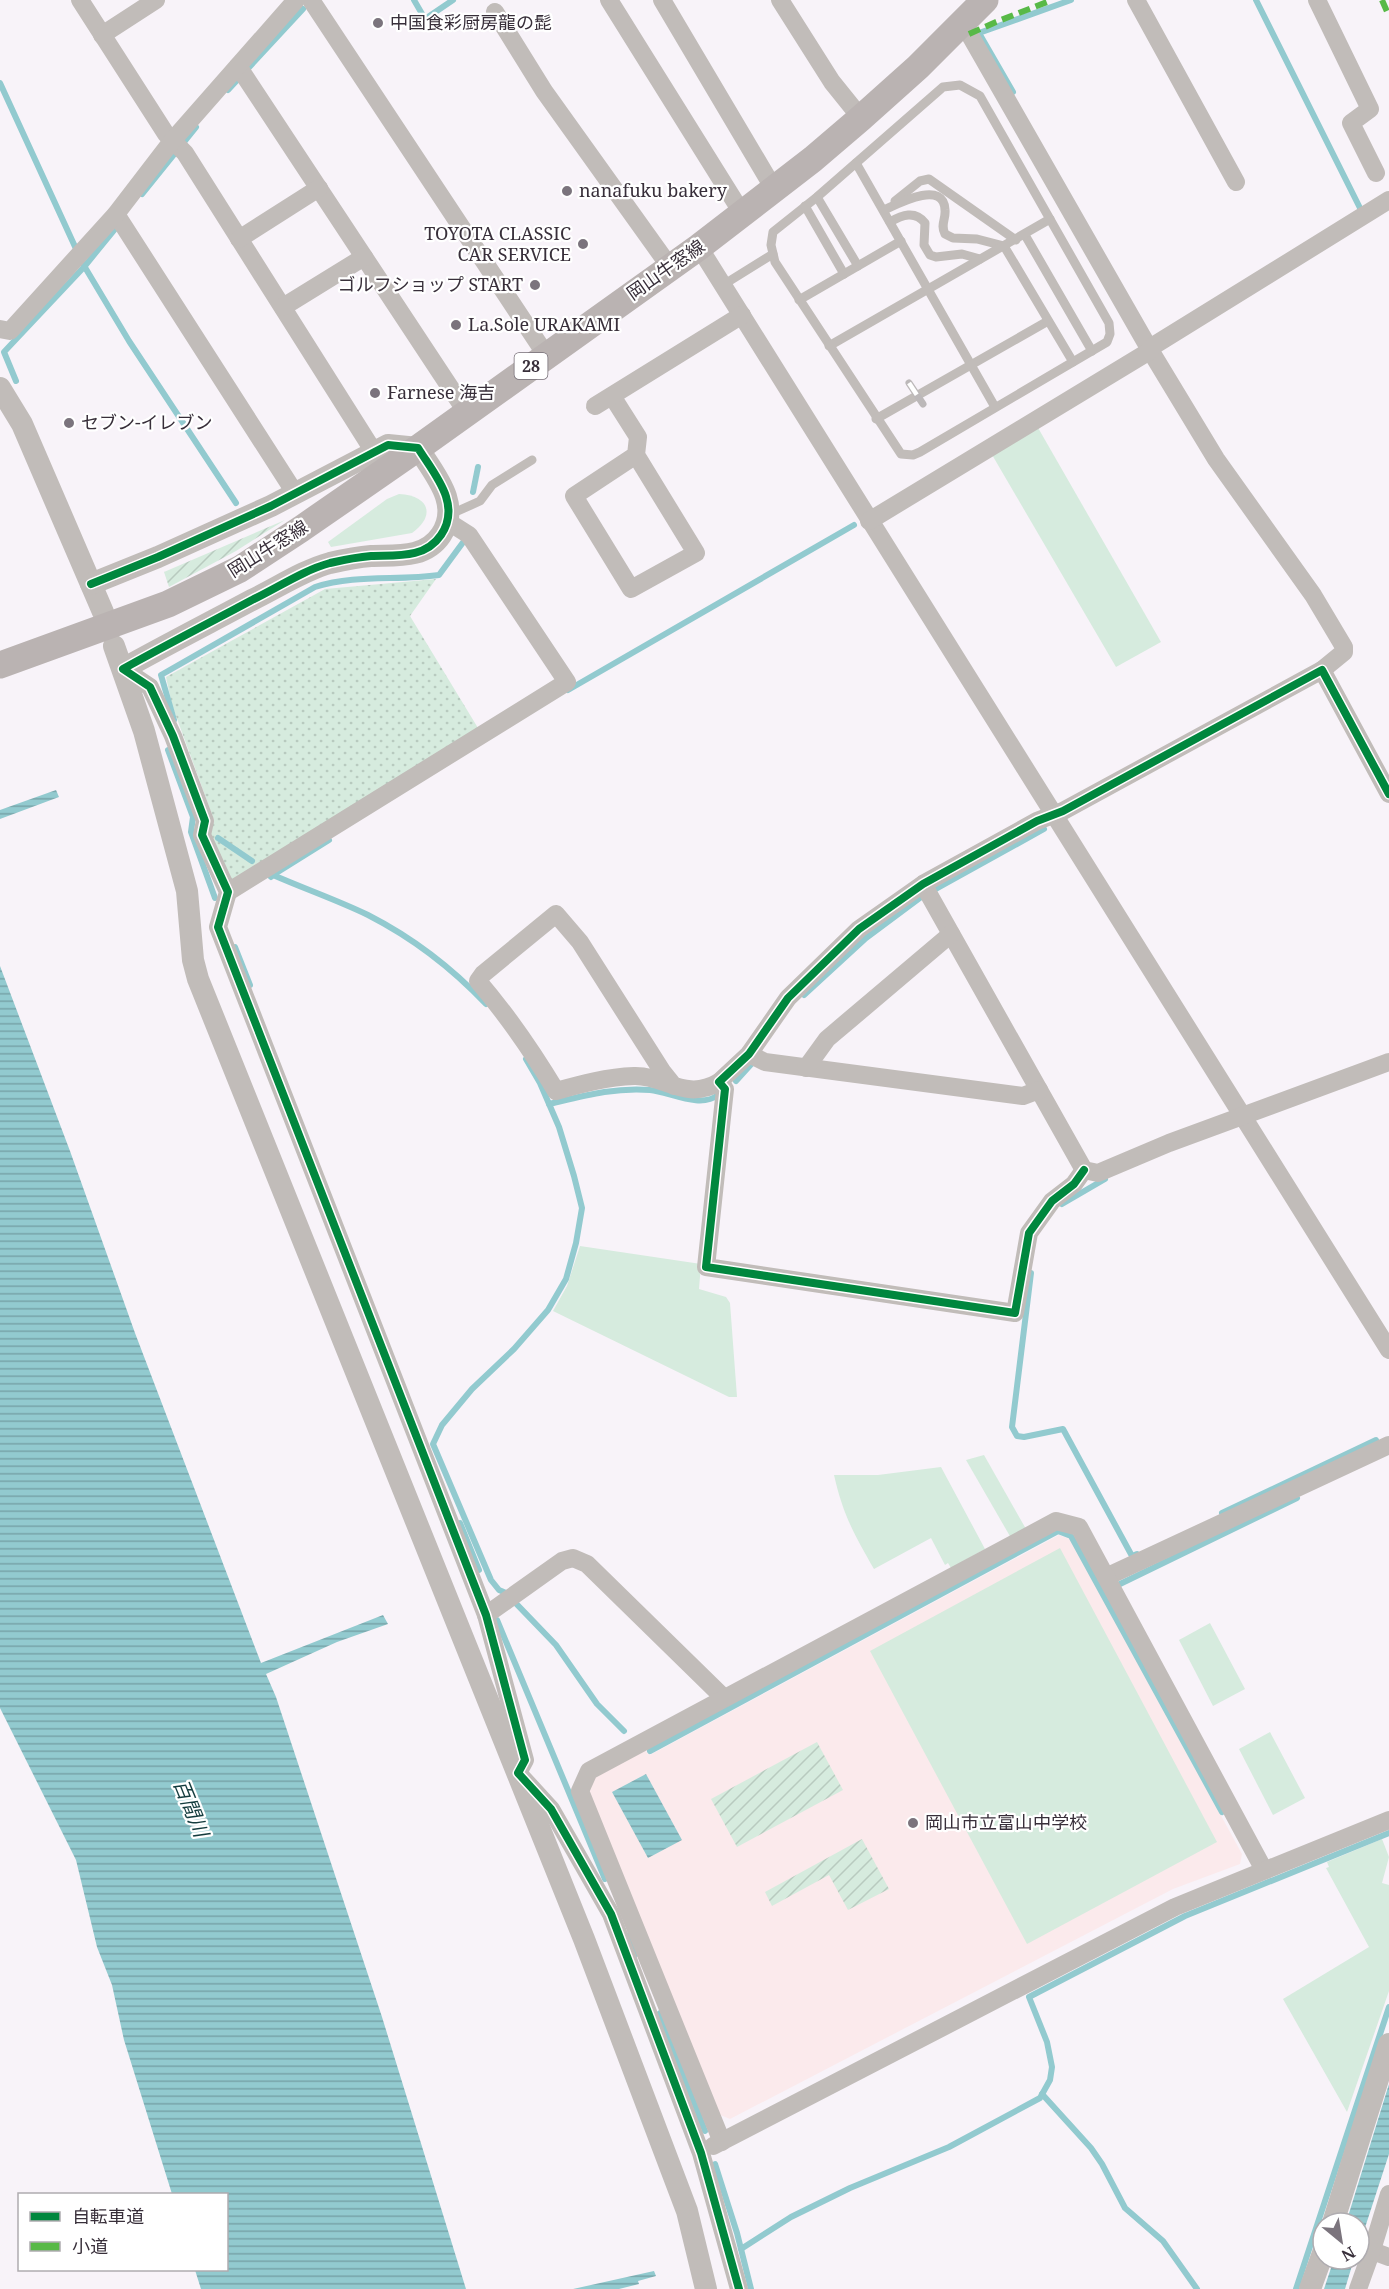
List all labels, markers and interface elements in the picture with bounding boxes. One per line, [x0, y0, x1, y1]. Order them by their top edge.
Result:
place label: 中国食彩厨房龍の髭 [390, 10, 552, 34]
marker: 中国食彩厨房龍の髭 [371, 16, 385, 30]
place label: nanafuku bakery [579, 178, 728, 202]
marker: nanafuku bakery [560, 184, 574, 198]
place label: TOYOTA CLASSIC CAR SERVICE [424, 221, 571, 266]
street label: 岡山牛窓線 [622, 234, 709, 305]
marker: TOYOTA CLASSIC CAR SERVICE [576, 237, 590, 251]
place label: ゴルフショップ START [338, 272, 523, 296]
marker: ゴルフショップ START [528, 278, 542, 292]
place label: La.Sole URAKAMI [468, 312, 620, 336]
marker: La.Sole URAKAMI [449, 318, 463, 332]
road number: 28 [514, 353, 548, 379]
place label: Farnese 海吉 [387, 380, 495, 404]
marker: Farnese 海吉 [368, 386, 382, 400]
place label: セブン-イレブン [81, 410, 213, 434]
marker: セブン-イレブン [62, 416, 76, 430]
street label: 岡山牛窓線 [223, 514, 312, 582]
water label: 百間川 [168, 1775, 216, 1843]
place label: 岡山市立富山中学校 [925, 1810, 1087, 1834]
marker: 岡山市立富山中学校 [906, 1816, 920, 1830]
legend [18, 2193, 228, 2271]
text: 自転車道 [72, 2204, 144, 2228]
north arrow [1311, 2211, 1371, 2271]
text: 小道 [72, 2234, 108, 2258]
text: N [1337, 2241, 1359, 2267]

